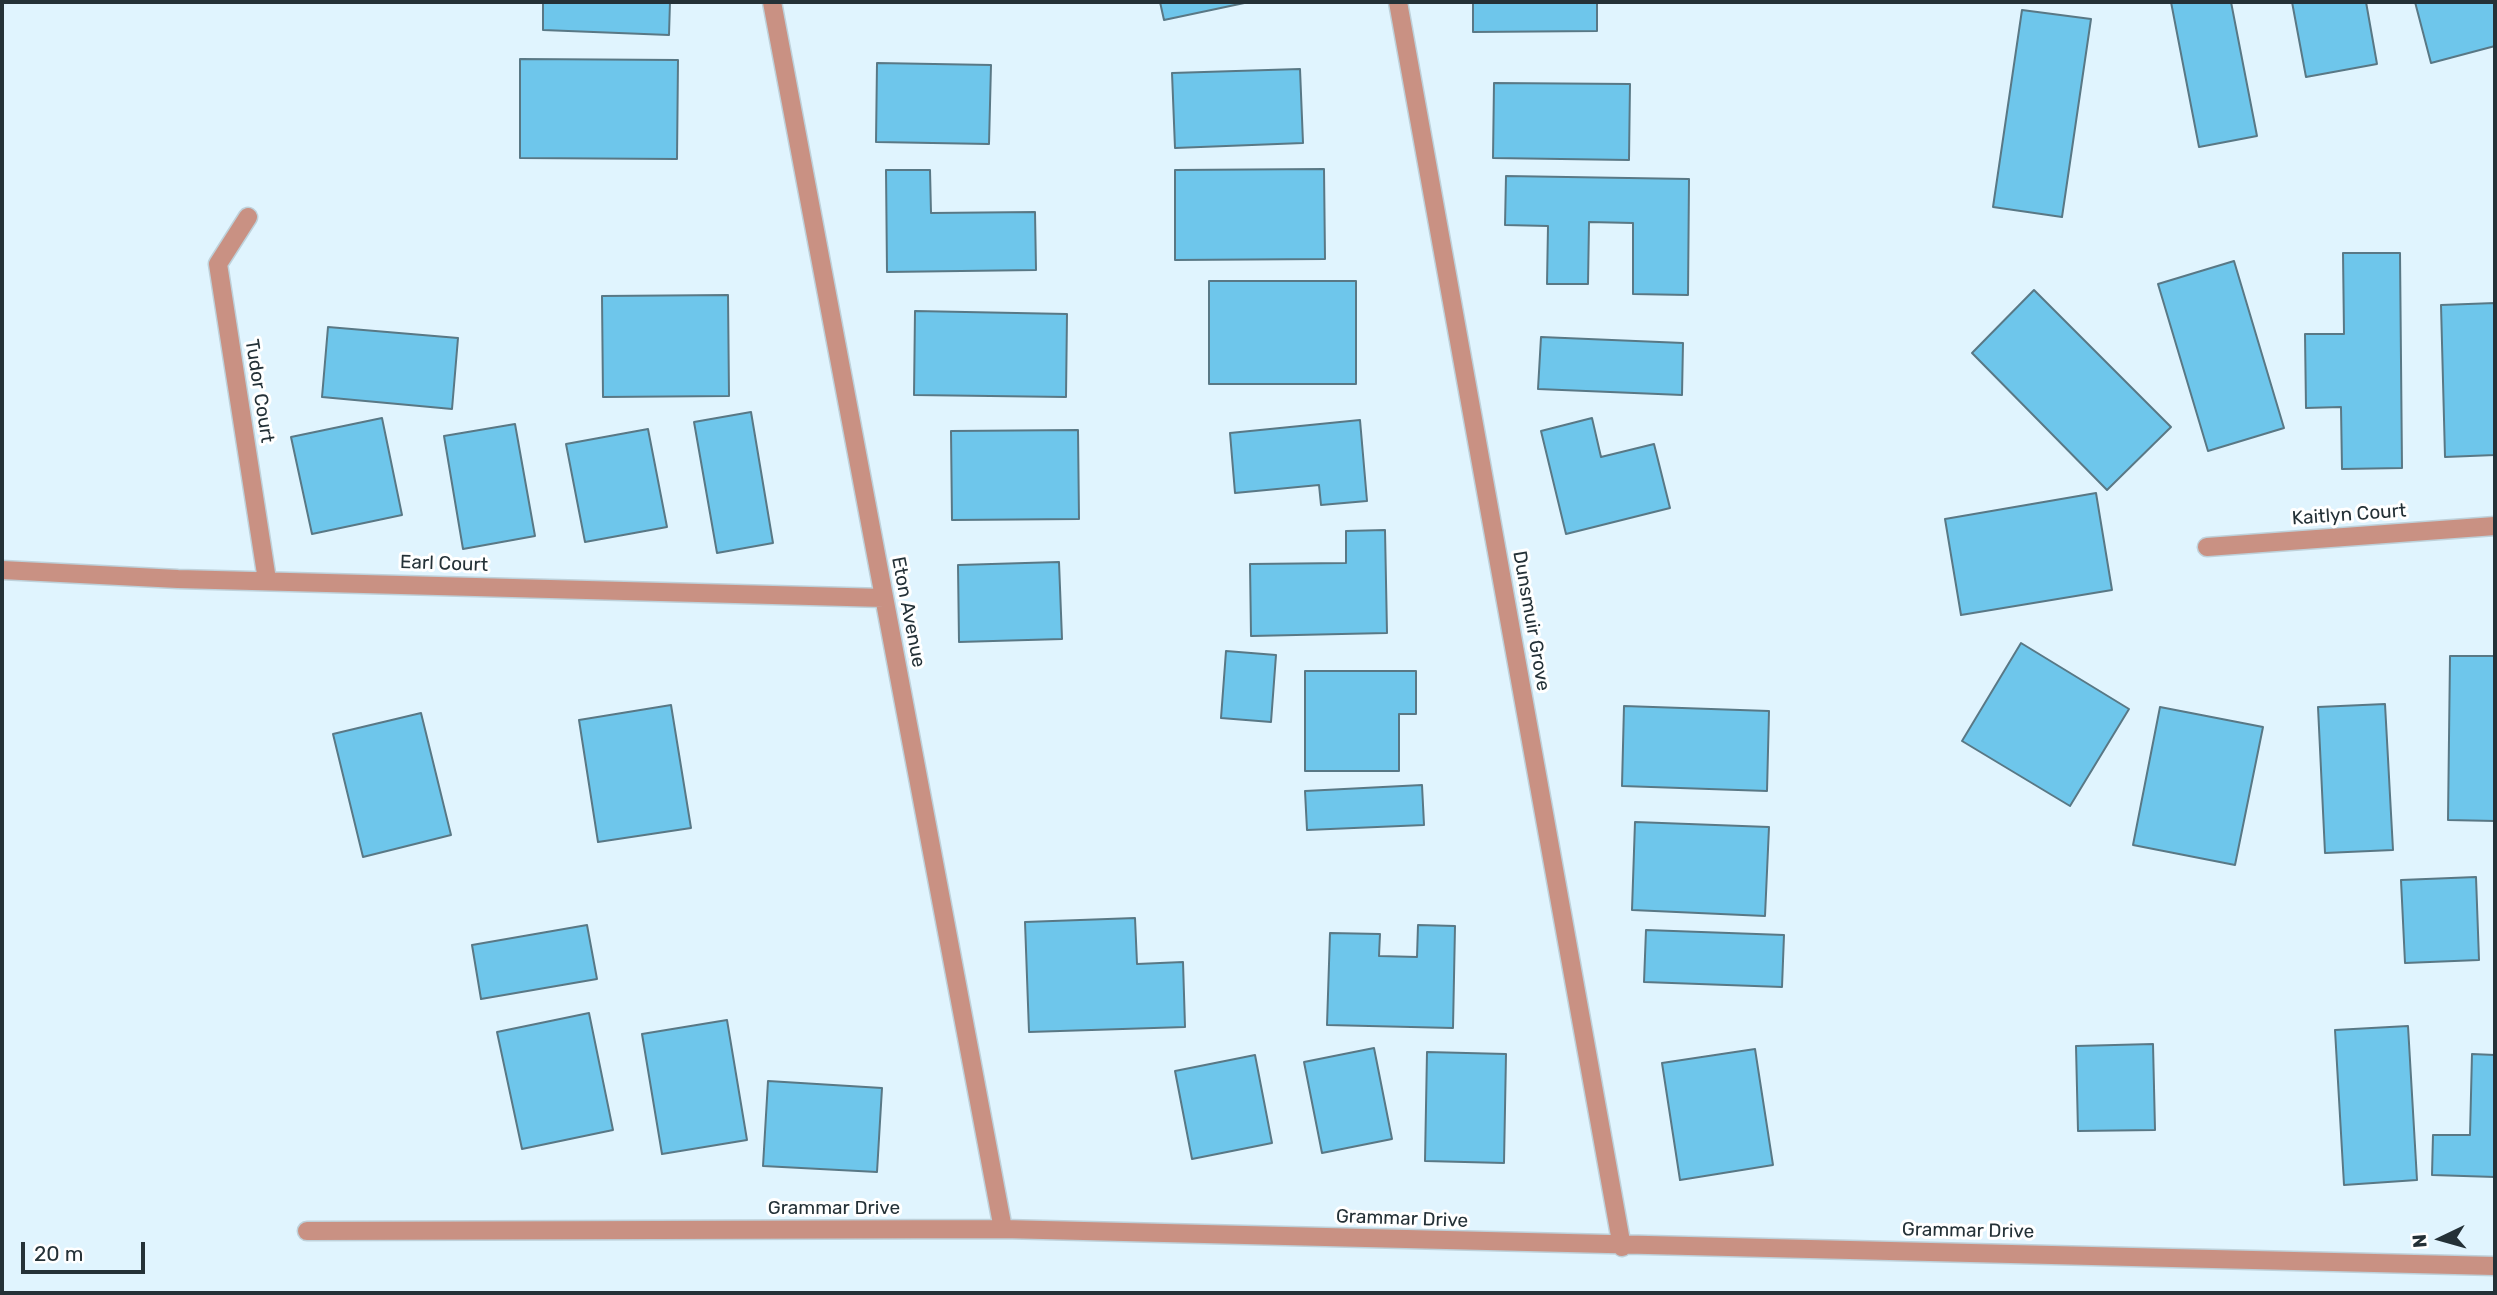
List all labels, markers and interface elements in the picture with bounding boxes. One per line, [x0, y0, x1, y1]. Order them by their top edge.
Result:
street label: Tudor Court [240, 338, 278, 444]
street label: Kaitlyn Court [2291, 500, 2407, 530]
street label: Dunsmuir Grove [1507, 549, 1555, 693]
street label: Earl Court [400, 551, 488, 577]
street label: Eton Avenue [886, 555, 930, 669]
street label: Grammar Drive [768, 1198, 900, 1220]
north arrow [2406, 1204, 2476, 1274]
street label: Grammar Drive [1335, 1205, 1469, 1233]
street label: Grammar Drive [1902, 1218, 2034, 1244]
scale bar [24, 1228, 149, 1272]
text: N [2408, 1233, 2432, 1249]
text: 20 m [34, 1241, 83, 1266]

